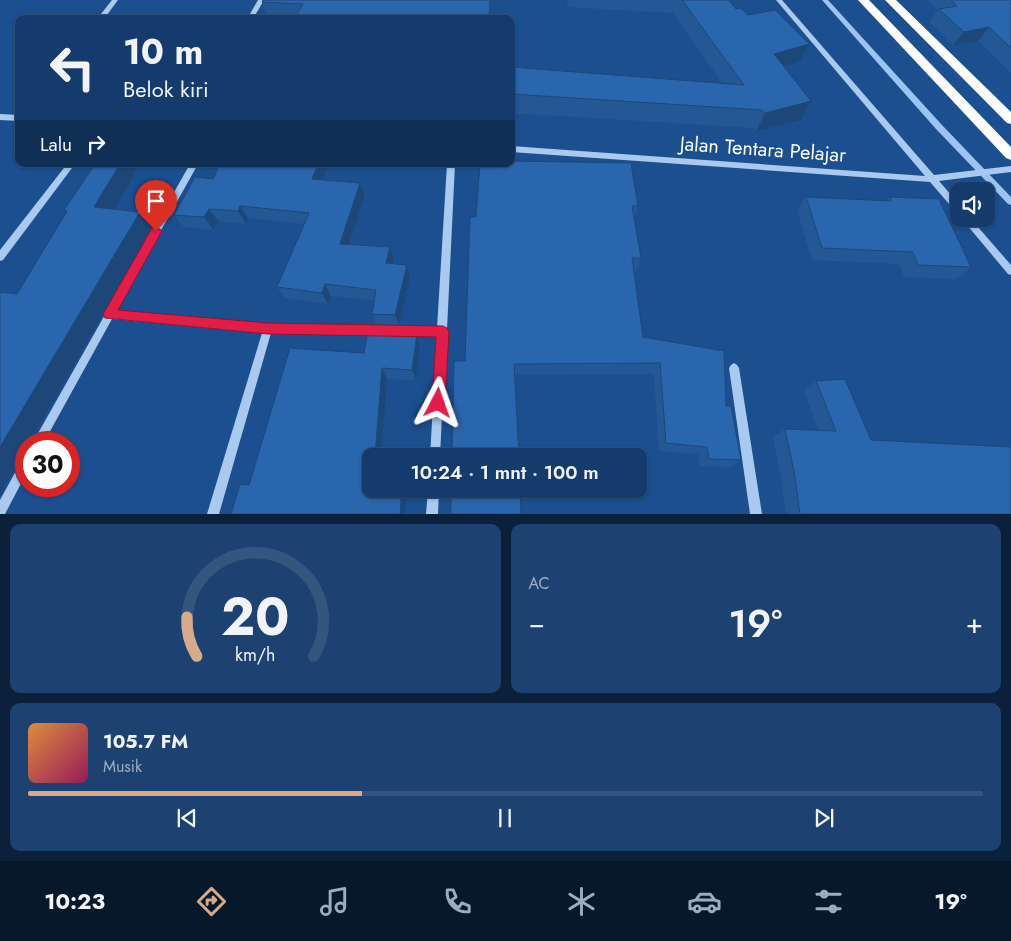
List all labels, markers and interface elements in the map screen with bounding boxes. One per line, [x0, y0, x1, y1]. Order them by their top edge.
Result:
text: 10 m [123, 27, 203, 77]
icon: left [40, 35, 105, 100]
text: Belok kiri [123, 73, 209, 105]
street label: Jalan Tentara Pelajar [676, 129, 847, 170]
icon: right [82, 130, 110, 158]
text: Lalu [40, 131, 72, 158]
pin [135, 180, 177, 231]
map controls [950, 182, 995, 227]
button: sound [950, 182, 995, 227]
icon: arrive [142, 187, 170, 215]
position arrow [411, 376, 463, 428]
speed limit sign: 30 [15, 432, 80, 497]
text: 10:24 · 1 mnt · 100 m [410, 459, 599, 486]
text: AC [529, 572, 550, 595]
text: 20 [221, 579, 290, 655]
text: 19° [728, 596, 782, 651]
text: − [529, 603, 545, 644]
text: + [966, 603, 983, 644]
text: km/h [235, 642, 275, 668]
text: 105.7 FM [103, 728, 188, 755]
text: Musik [103, 755, 142, 778]
icon: previous [173, 804, 201, 832]
icon: pause [491, 804, 519, 832]
icon: next [810, 804, 838, 832]
icon: directions [194, 884, 229, 919]
icon: music [317, 884, 352, 919]
icon: phone [440, 884, 475, 919]
icon: climate [564, 884, 599, 919]
icon: car [687, 884, 722, 919]
icon: filters [811, 884, 846, 919]
text: 10:23 [44, 885, 105, 917]
text: 19° [934, 885, 967, 917]

